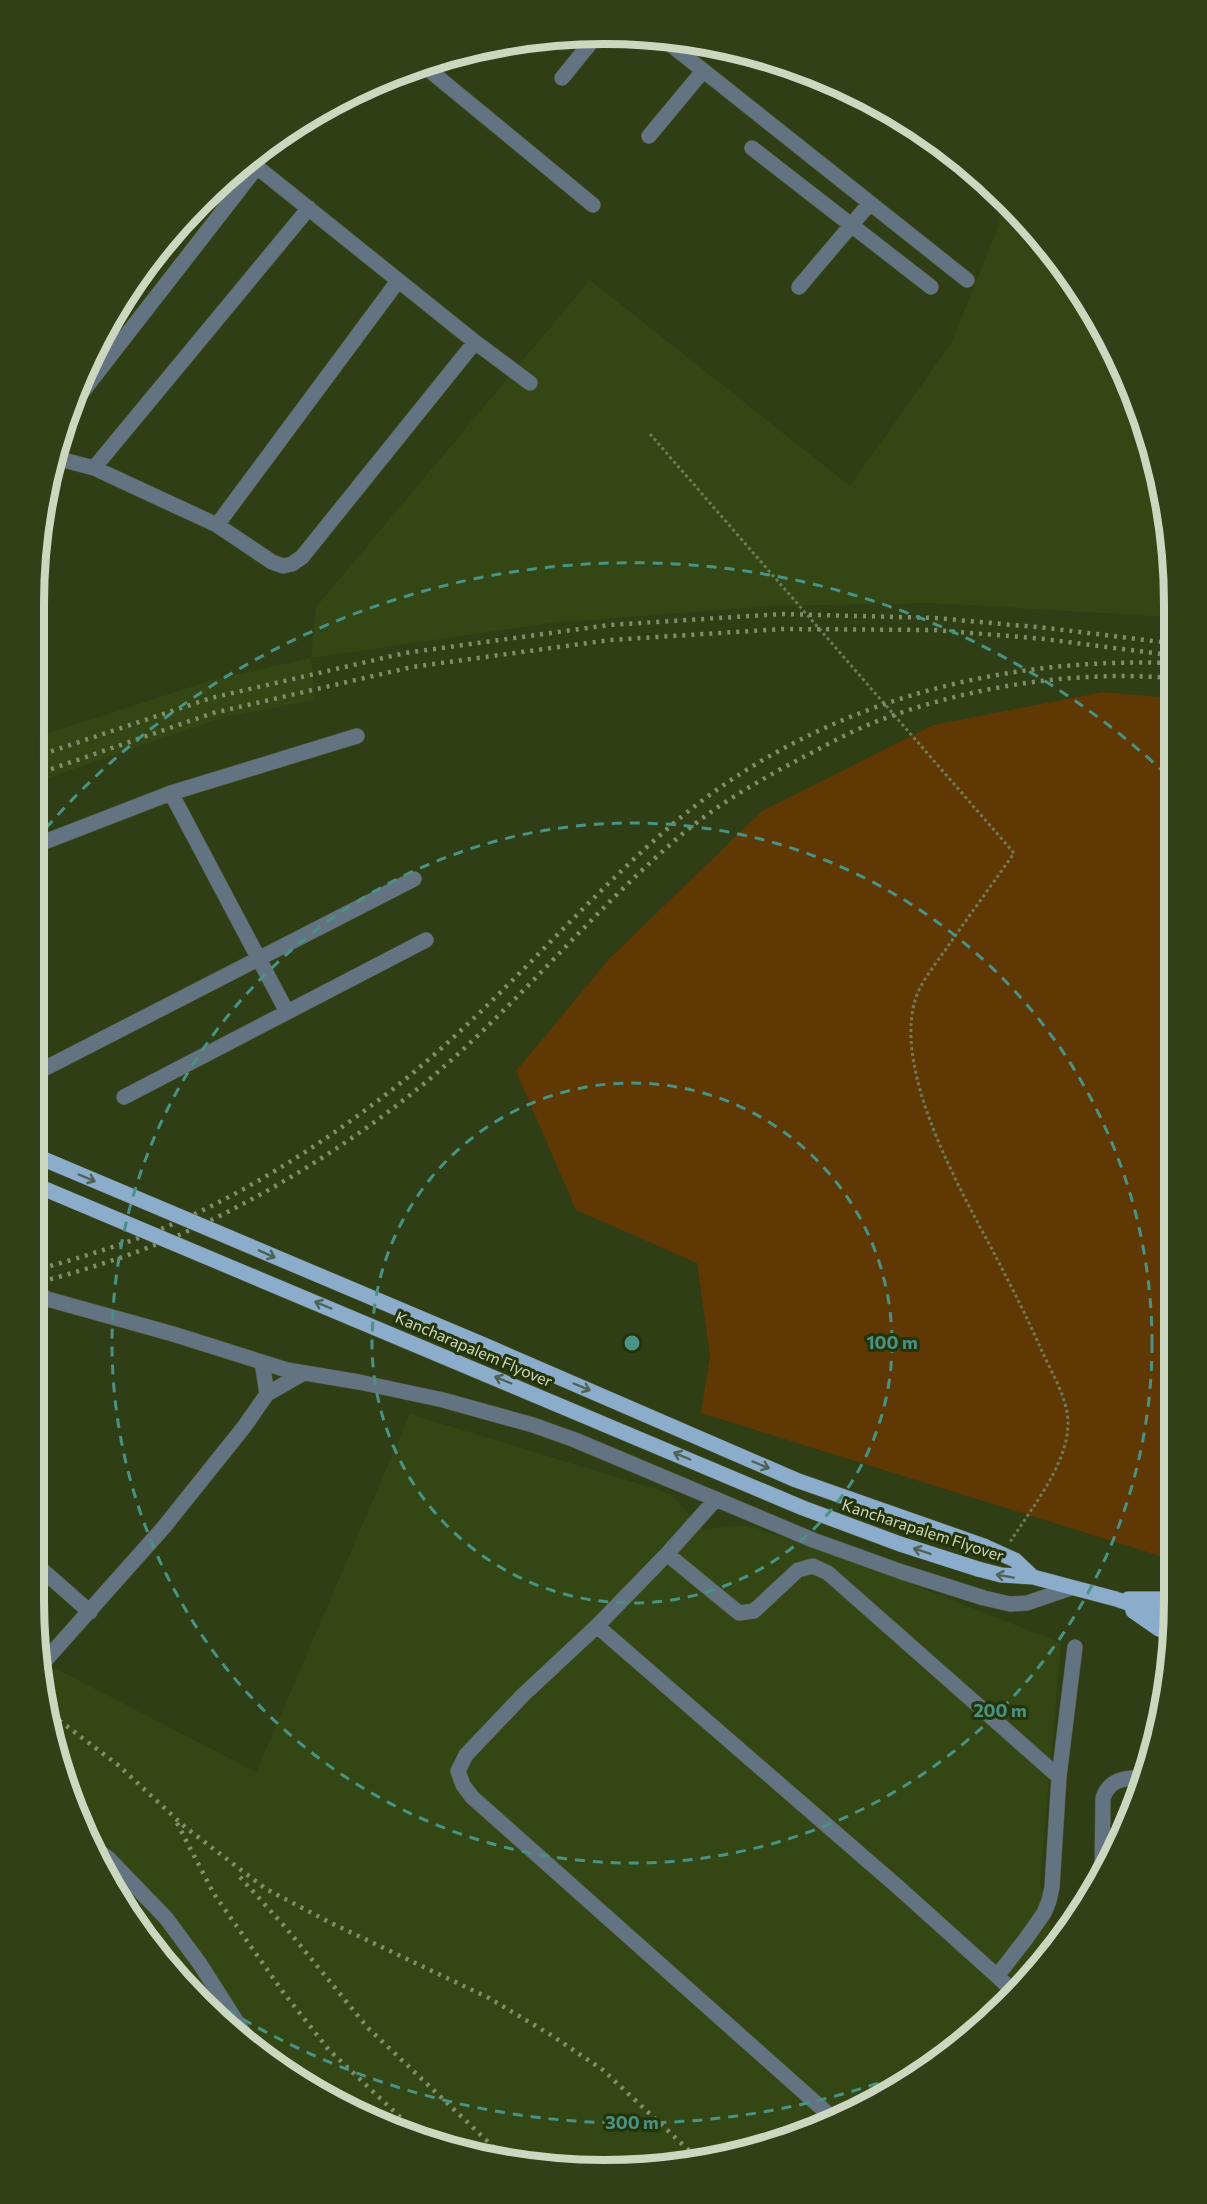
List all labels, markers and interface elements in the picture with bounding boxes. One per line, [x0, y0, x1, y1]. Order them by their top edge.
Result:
one-way arrow [78, 1173, 96, 1184]
one-way arrow [257, 1249, 276, 1260]
one-way arrow [314, 1298, 332, 1309]
street label: Kancharapalem Flyover [393, 1307, 556, 1391]
text: 100 m [866, 1331, 918, 1353]
centre of rings [622, 1333, 642, 1353]
one-way arrow [494, 1374, 513, 1385]
one-way arrow [573, 1383, 591, 1394]
one-way arrow [674, 1450, 692, 1461]
one-way arrow [751, 1460, 770, 1471]
street label: Kancharapalem Flyover [840, 1494, 1007, 1565]
one-way arrow [913, 1545, 932, 1556]
one-way arrow [996, 1570, 1016, 1581]
text: 200 m [973, 1699, 1027, 1721]
text: 300 m [605, 2111, 659, 2133]

